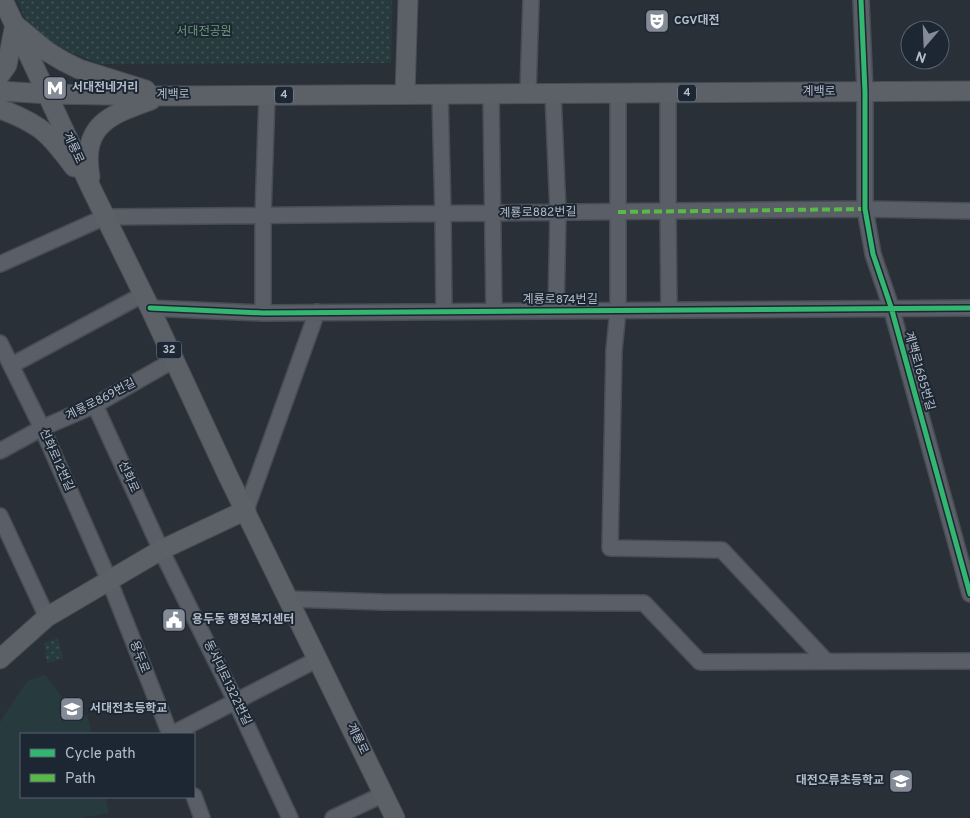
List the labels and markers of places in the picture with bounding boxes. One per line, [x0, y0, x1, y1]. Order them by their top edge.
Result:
theatre icon: CGV대전 [644, 8, 670, 34]
place label: CGV대전 [674, 13, 720, 29]
metro station icon: 서대전네거리 [42, 75, 68, 101]
place label: 서대전네거리 [72, 80, 138, 96]
public building icon: 용두동 행정복지센터 [161, 607, 187, 633]
place label: 용두동 행정복지센터 [192, 612, 294, 628]
school or university icon: 서대전초등학교 [59, 696, 85, 722]
place label: 서대전초등학교 [90, 701, 167, 717]
school or university icon: 대전오류초등학교 [888, 768, 914, 794]
place label: 대전오류초등학교 [796, 773, 884, 789]

